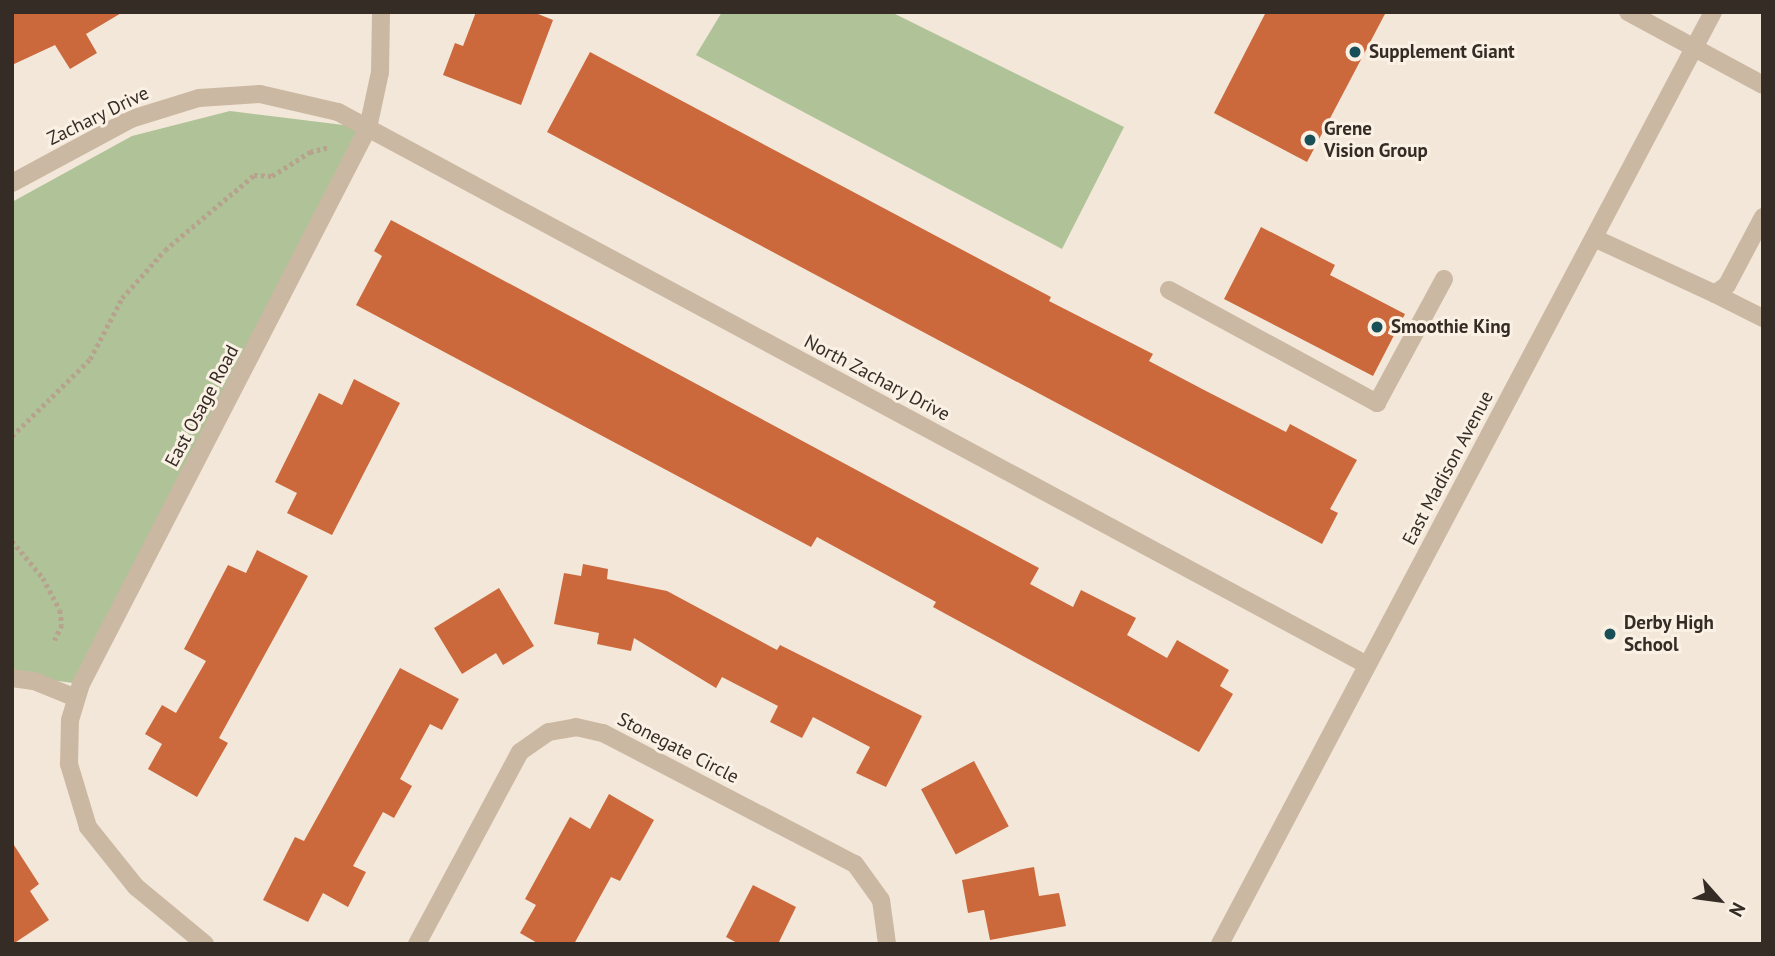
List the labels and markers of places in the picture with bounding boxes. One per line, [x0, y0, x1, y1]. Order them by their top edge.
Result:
place label: Supplement Giant [1369, 41, 1515, 63]
marker: Supplement Giant [1347, 44, 1363, 60]
place label: Grene Vision Group [1324, 118, 1428, 162]
marker: Grene Vision Group [1302, 132, 1318, 148]
place label: Smoothie King [1391, 316, 1511, 338]
marker: Smoothie King [1369, 319, 1385, 335]
place label: Derby High School [1624, 612, 1714, 656]
marker: Derby High School [1602, 626, 1618, 642]

